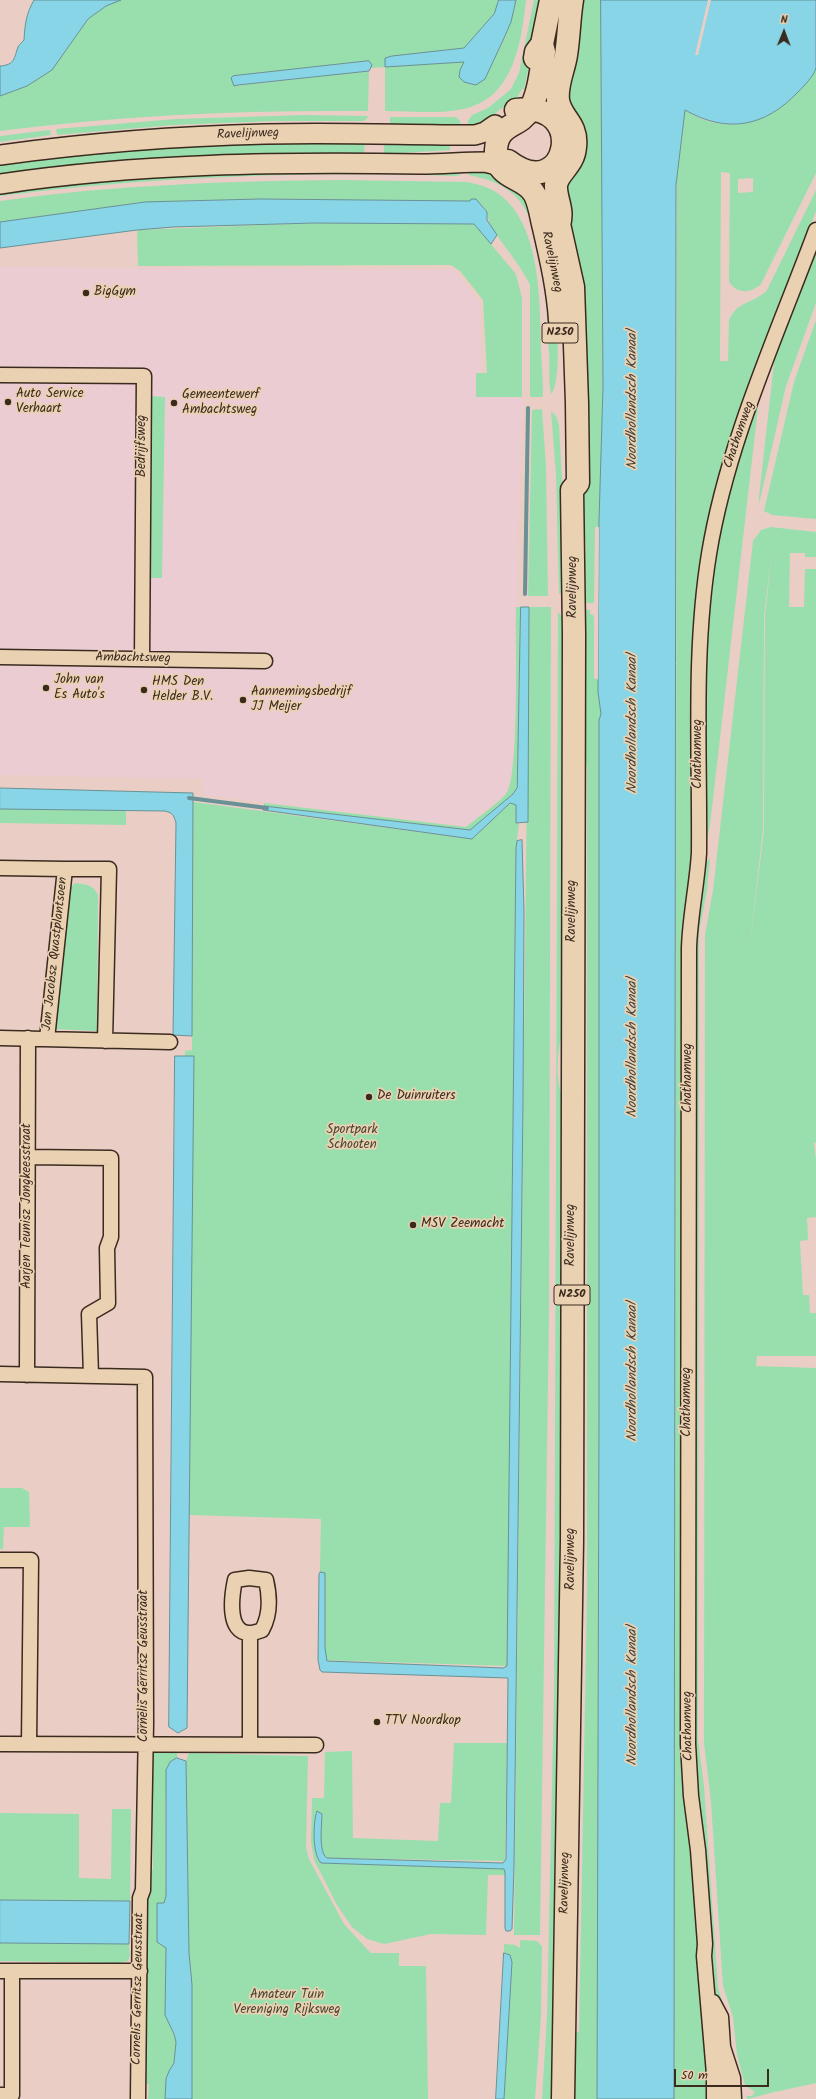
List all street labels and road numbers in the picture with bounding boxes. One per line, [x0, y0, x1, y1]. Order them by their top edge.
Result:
street label: Ravelijnweg [217, 126, 279, 144]
street label: Ravelijnweg [537, 230, 565, 294]
road number: N250 [542, 323, 578, 343]
street label: Chathamweg [721, 399, 759, 471]
street label: Bedrijfsweg [135, 415, 151, 477]
street label: Ravelijnweg [566, 556, 582, 618]
street label: Ambachtsweg [95, 651, 171, 667]
street label: Chathamweg [691, 719, 707, 789]
street label: Jan Jacobsz Quastplantsoen [40, 876, 72, 1032]
street label: Ravelijnweg [565, 880, 581, 942]
street label: Chathamweg [681, 1043, 697, 1113]
street label: Aarjen Teunisz Jongkeesstraat [20, 1123, 36, 1289]
street label: Ravelijnweg [564, 1204, 580, 1266]
road number: N250 [554, 1285, 590, 1305]
street label: Chathamweg [680, 1367, 696, 1437]
street label: Ravelijnweg [564, 1528, 580, 1590]
street label: Cornelis Gerritsz Geusstraat [137, 1590, 153, 1742]
street label: Chathamweg [681, 1691, 697, 1761]
street label: Ravelijnweg [558, 1852, 574, 1914]
street label: Cornelis Gerritsz Geusstraat [130, 1913, 148, 2065]

